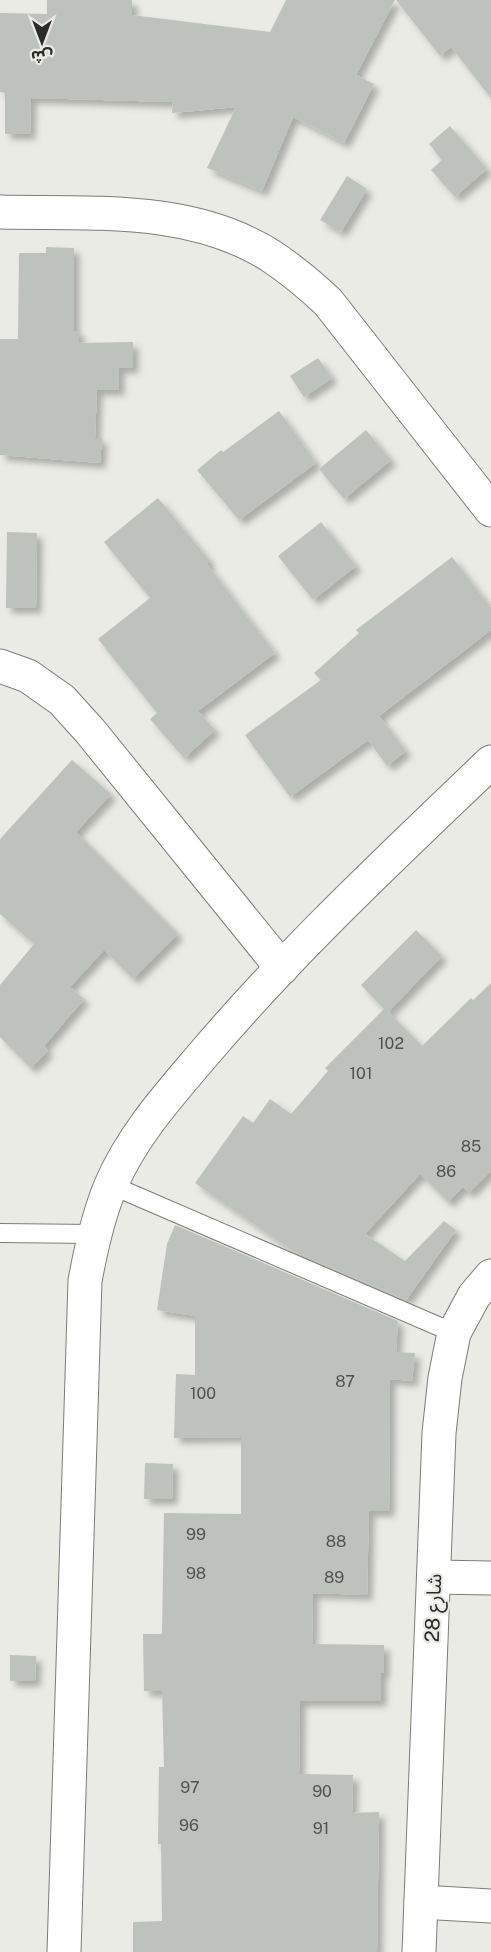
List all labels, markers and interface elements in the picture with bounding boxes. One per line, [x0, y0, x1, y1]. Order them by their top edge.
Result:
north arrow [12, 12, 72, 72]
text: ش [31, 47, 53, 66]
house number: 102 [378, 1034, 404, 1053]
house number: 101 [350, 1064, 372, 1083]
house number: 85 [461, 1137, 481, 1156]
house number: 86 [436, 1162, 456, 1181]
house number: 87 [335, 1372, 355, 1391]
house number: 100 [190, 1384, 216, 1403]
house number: 99 [186, 1525, 206, 1544]
house number: 88 [326, 1532, 346, 1551]
house number: 98 [186, 1564, 206, 1583]
house number: 89 [324, 1568, 344, 1587]
street label: شارع 28 [420, 1573, 449, 1643]
house number: 97 [180, 1778, 200, 1797]
house number: 90 [312, 1782, 332, 1801]
house number: 96 [179, 1816, 199, 1835]
house number: 91 [313, 1819, 329, 1838]

